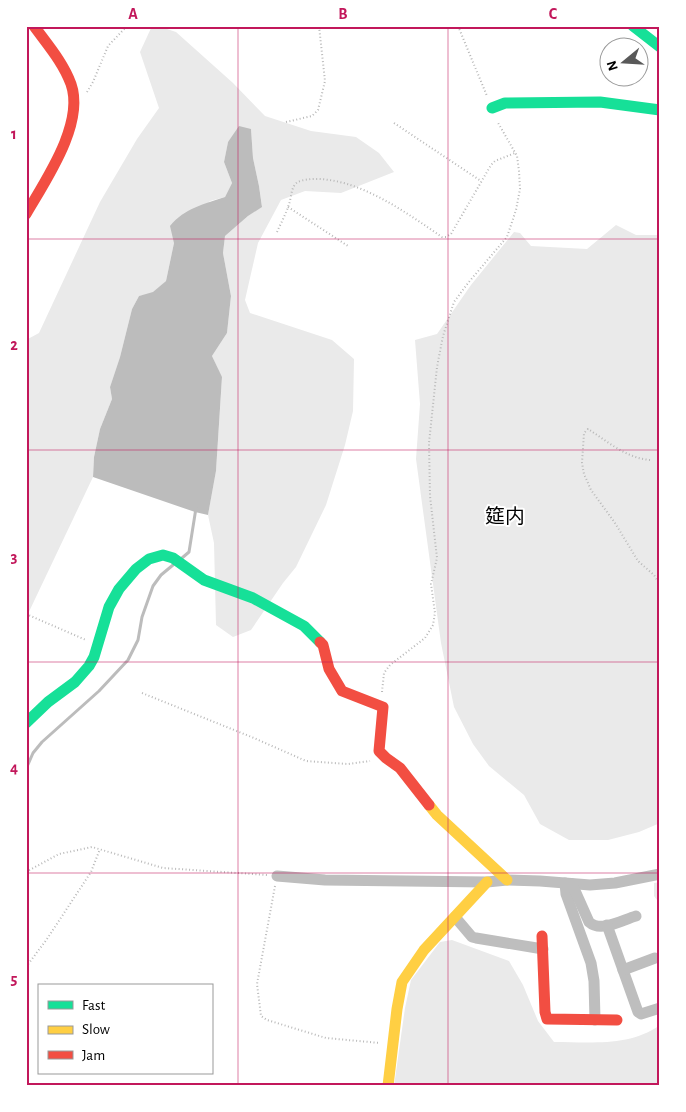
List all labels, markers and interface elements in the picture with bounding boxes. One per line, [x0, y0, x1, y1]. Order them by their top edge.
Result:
text: A [128, 6, 138, 22]
text: B [338, 6, 348, 22]
text: C [549, 6, 558, 22]
north arrow [598, 38, 648, 88]
text: N [604, 59, 621, 73]
text: 1 [11, 126, 17, 142]
text: 2 [10, 337, 18, 353]
district label: 筵内 [485, 506, 525, 527]
text: 3 [11, 549, 18, 565]
text: 4 [10, 760, 18, 776]
text: 5 [11, 971, 18, 987]
legend [38, 984, 212, 1074]
text: Fast [82, 998, 106, 1013]
text: Slow [82, 1022, 110, 1037]
text: Jam [82, 1048, 105, 1063]

